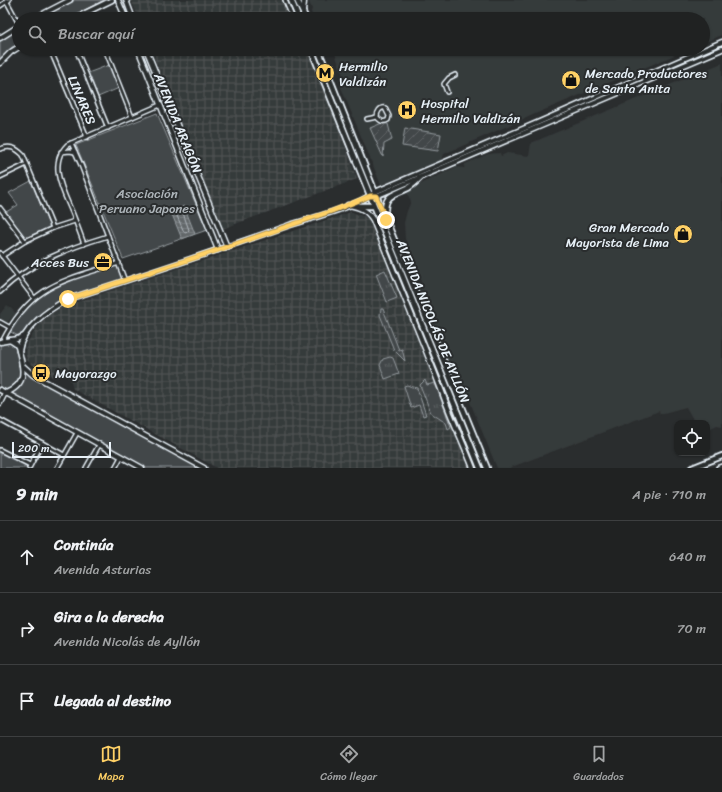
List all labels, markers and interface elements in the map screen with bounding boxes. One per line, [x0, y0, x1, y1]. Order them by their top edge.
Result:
search box [12, 12, 710, 56]
text: Buscar aquí [58, 21, 135, 47]
icon: search [26, 23, 48, 45]
place label: Hermilio Valdizán [339, 55, 388, 93]
metro station icon: Hermilio Valdizán [314, 62, 336, 84]
place label: Mercado Productores de Santa Anita [585, 62, 708, 100]
street label: AVENIDA ARAGÓN [147, 68, 209, 177]
shop icon: Mercado Productores de Santa Anita [560, 69, 582, 91]
street label: LINARES [61, 72, 103, 128]
place label: Hospital Hermilio Valdizán [421, 92, 520, 130]
hospital icon: Hospital Hermilio Valdizán [396, 99, 418, 121]
park label: Asociación Peruano Japones [99, 182, 195, 220]
route end [377, 211, 395, 229]
place label: Gran Mercado Mayorista de Lima [566, 216, 669, 254]
shop icon: Gran Mercado Mayorista de Lima [672, 223, 694, 245]
street label: AVENIDA NICOLÁS DE AYLLÓN [389, 234, 477, 407]
place label: Acces Bus [30, 251, 90, 274]
office icon: Acces Bus [92, 251, 114, 273]
route start [59, 290, 77, 308]
bus stop icon: Mayorazgo [30, 362, 52, 384]
place label: Mayorazgo [55, 362, 117, 385]
map controls [674, 420, 710, 456]
button: locate [674, 420, 710, 456]
text: 200 m [18, 439, 50, 458]
scale bar [12, 440, 111, 459]
text: 9 min [16, 479, 58, 509]
text: A pie · 710 m [632, 483, 706, 506]
text: Continúa [54, 532, 113, 558]
text: 640 m [669, 545, 706, 568]
icon: ahead [16, 546, 38, 568]
text: Avenida Asturias [54, 558, 151, 581]
text: Gira a la derecha [54, 604, 164, 630]
text: 70 m [677, 617, 706, 640]
icon: right [16, 618, 38, 640]
text: Avenida Nicolás de Ayllón [54, 630, 200, 653]
text: Llegada al destino [54, 688, 171, 714]
icon: arrive [16, 690, 38, 712]
tab: Mapa [98, 743, 124, 786]
tab: Cómo llegar [320, 743, 377, 786]
tab: Guardados [573, 743, 624, 786]

